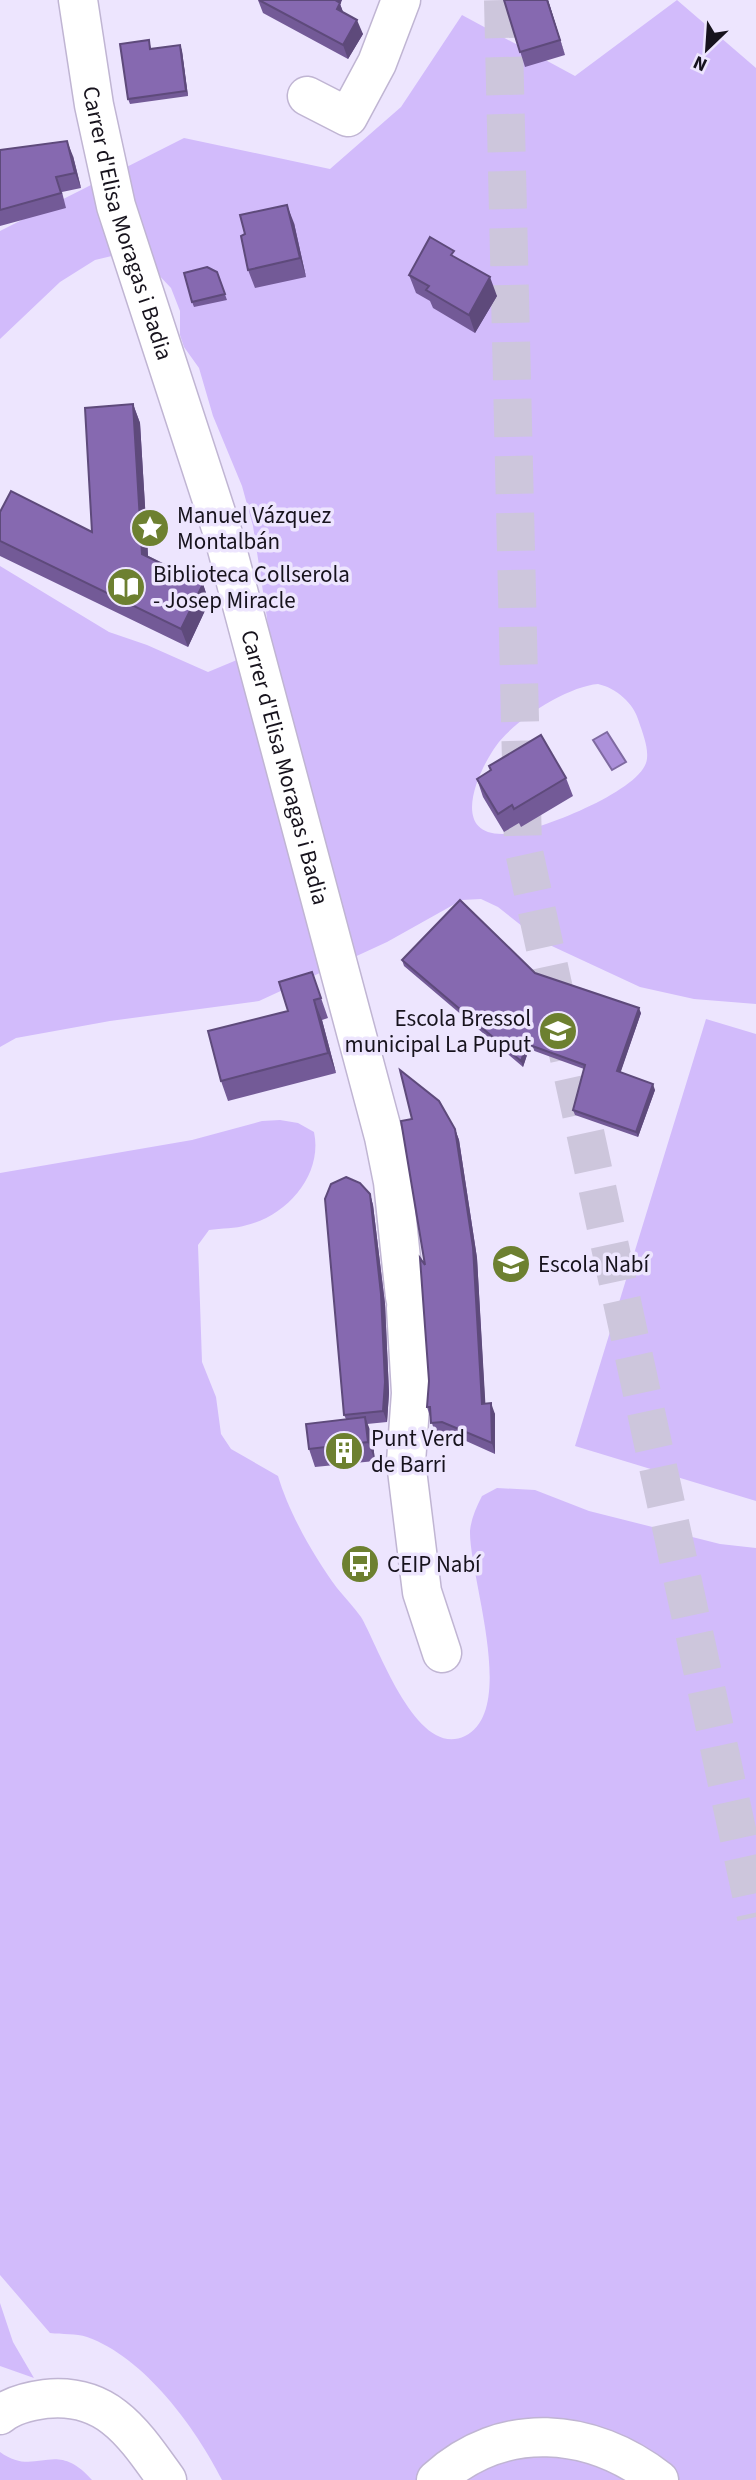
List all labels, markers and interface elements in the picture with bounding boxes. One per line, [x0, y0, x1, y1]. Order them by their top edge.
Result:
north arrow [672, 14, 742, 84]
text: N [689, 48, 712, 78]
street label: Carrer d'Elisa Moragas i Badia [75, 84, 182, 364]
place label: Manuel Vázquez Montalbán [177, 499, 331, 558]
place icon: Manuel Vázquez Montalbán [129, 507, 171, 549]
place label: Biblioteca Collserola - Josep Miracle [153, 558, 350, 617]
library icon: Biblioteca Collserola - Josep Miracle [105, 566, 147, 608]
street label: Carrer d'Elisa Moragas i Badia [233, 626, 338, 908]
place label: Escola Bressol municipal La Puput [345, 1002, 531, 1061]
school or university icon: Escola Bressol municipal La Puput [537, 1010, 579, 1052]
school or university icon: Escola Nabí [490, 1243, 532, 1285]
place label: Escola Nabí [538, 1248, 650, 1281]
place label: Punt Verd de Barri [371, 1422, 465, 1481]
building icon: Punt Verd de Barri [323, 1430, 365, 1472]
bus stop icon: CEIP Nabí [339, 1543, 381, 1585]
place label: CEIP Nabí [387, 1548, 482, 1581]

